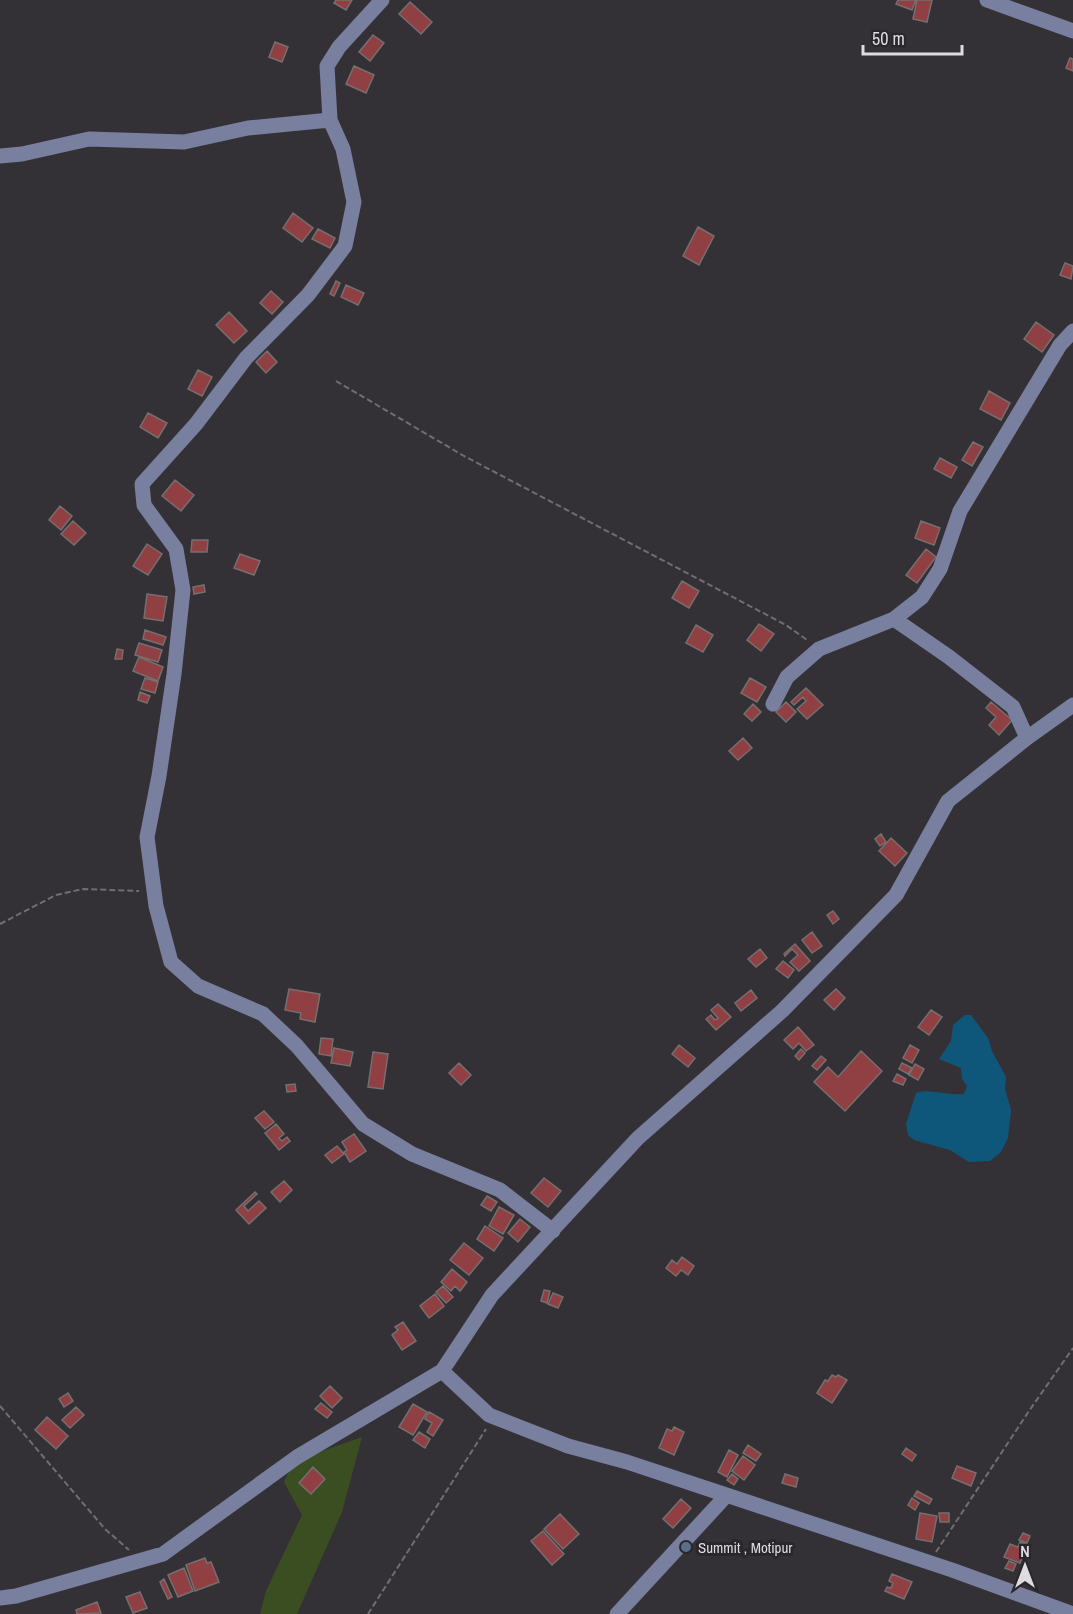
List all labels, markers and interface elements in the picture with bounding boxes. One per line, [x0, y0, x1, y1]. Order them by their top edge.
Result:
scale bar [863, 18, 962, 56]
text: 50 m [872, 26, 905, 51]
north arrow [995, 1536, 1055, 1596]
place label: Summit , Motipur [698, 1537, 792, 1558]
marker: Summit , Motipur [679, 1540, 693, 1554]
text: N [1020, 1540, 1030, 1562]

